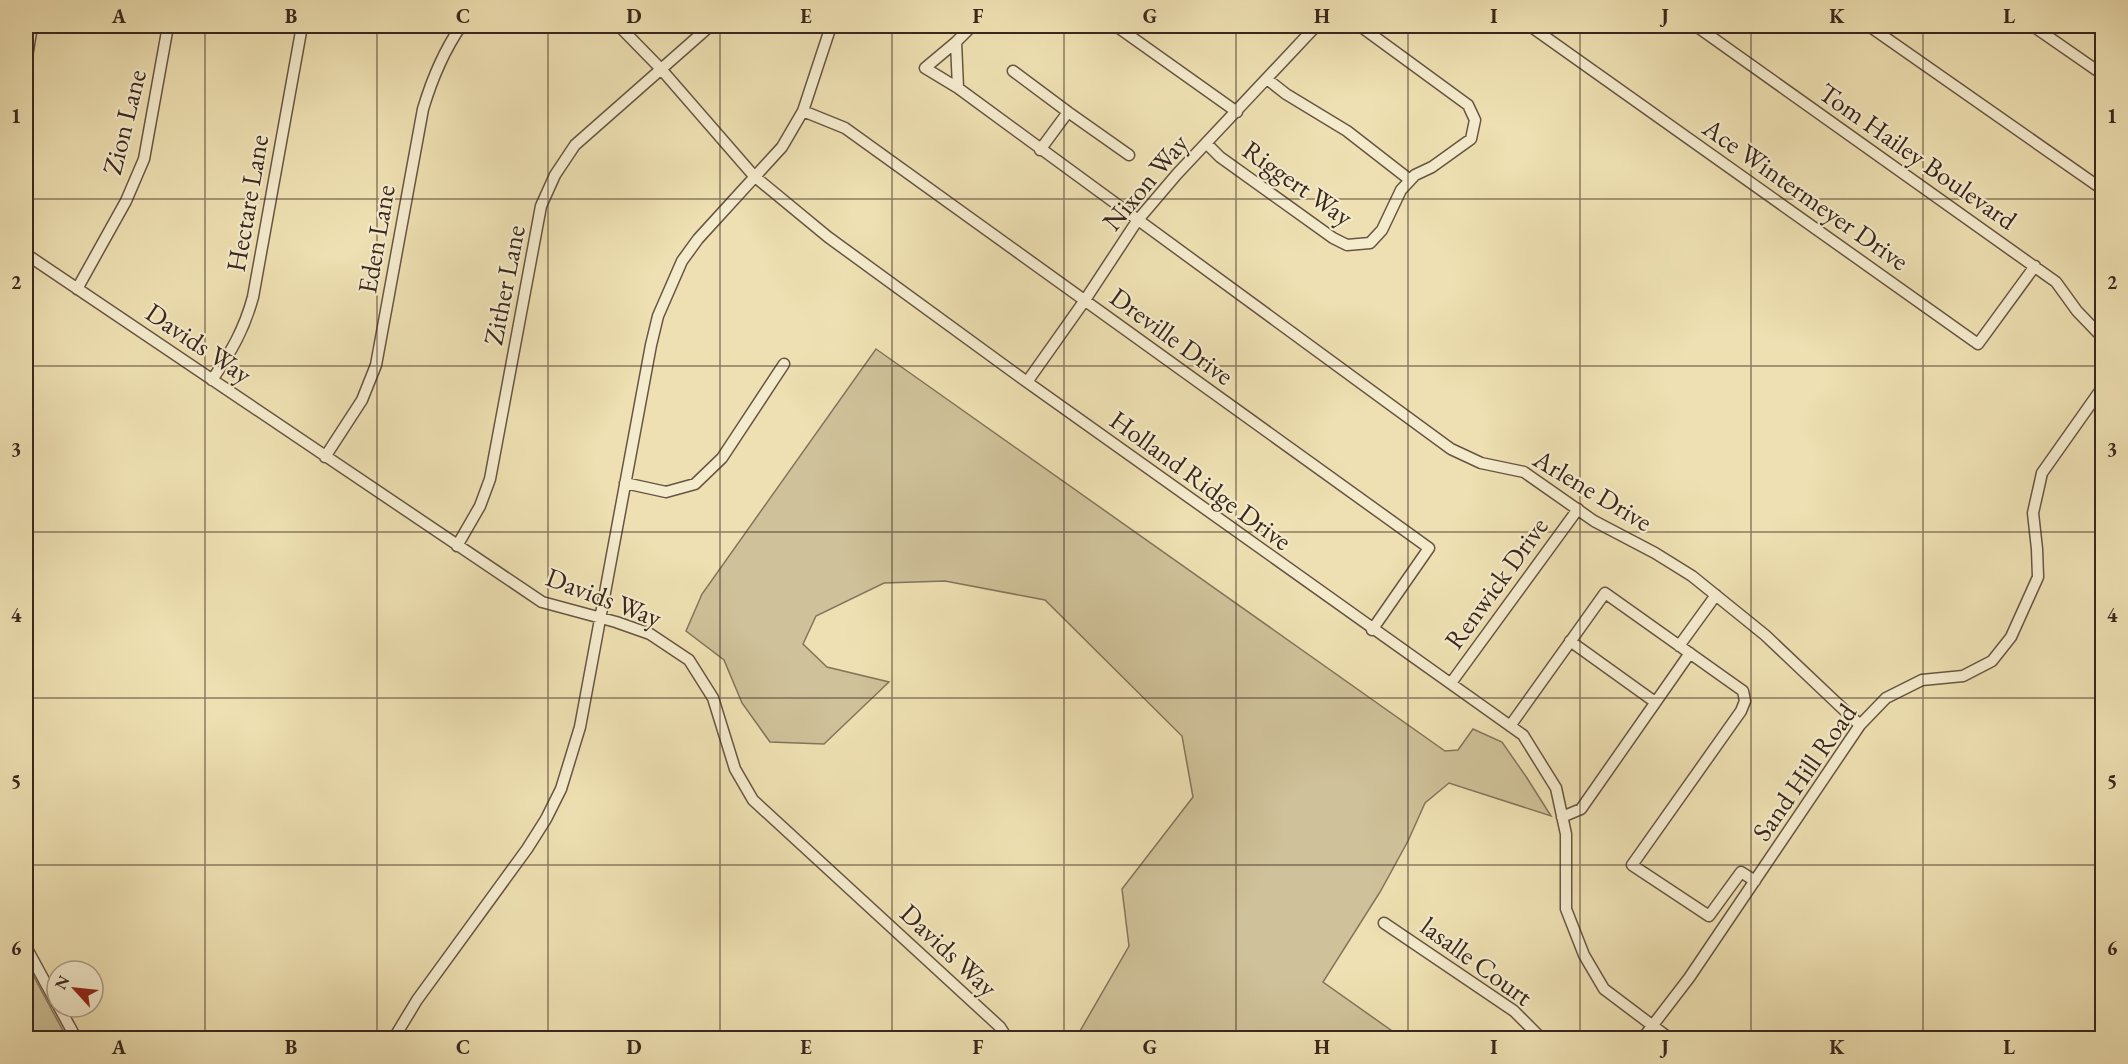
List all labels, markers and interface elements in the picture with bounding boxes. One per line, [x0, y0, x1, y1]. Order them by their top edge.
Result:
text: A [111, 3, 127, 29]
text: B [285, 3, 297, 29]
text: C [456, 3, 470, 29]
text: D [626, 3, 642, 29]
text: E [800, 3, 812, 29]
text: F [973, 3, 984, 29]
text: G [1143, 3, 1157, 29]
text: H [1314, 3, 1330, 29]
text: I [1490, 3, 1498, 29]
text: J [1659, 3, 1669, 29]
text: K [1829, 3, 1845, 29]
text: L [2003, 3, 2015, 29]
street label: Zion Lane [94, 66, 154, 178]
street label: Tom Hailey Boulevard [1812, 75, 2024, 238]
text: 1 [11, 103, 21, 129]
text: 1 [2107, 103, 2117, 129]
street label: Ace Wintermeyer Drive [1695, 109, 1916, 278]
street label: Nixon Way [1094, 126, 1196, 238]
street label: Hectare Lane [218, 132, 276, 274]
street label: Riggert Way [1236, 132, 1360, 234]
street label: Eden Lane [349, 182, 403, 296]
street label: Zither Lane [475, 222, 533, 348]
text: 2 [11, 269, 22, 295]
text: 2 [2107, 269, 2118, 295]
street label: Dreville Drive [1103, 279, 1241, 393]
street label: Davids Way [139, 295, 259, 391]
street label: Holland Ridge Drive [1103, 402, 1299, 558]
text: 3 [11, 436, 21, 462]
text: 3 [2107, 436, 2117, 462]
street label: Arlene Drive [1526, 440, 1659, 539]
street label: Renwick Drive [1436, 510, 1556, 656]
street label: Davids Way [541, 559, 667, 635]
text: 4 [11, 602, 22, 628]
text: 4 [2107, 602, 2118, 628]
street label: Sand Hill Road [1744, 696, 1864, 848]
text: 5 [11, 768, 21, 794]
text: 5 [2107, 768, 2117, 794]
street label: Davids Way [893, 896, 1005, 1004]
street label: lasalle Court [1414, 909, 1540, 1014]
text: 6 [11, 935, 22, 961]
text: 6 [2107, 935, 2118, 961]
north arrow [45, 959, 105, 1019]
text: N [50, 972, 74, 993]
text: A [111, 1034, 127, 1060]
text: B [285, 1034, 297, 1060]
text: C [456, 1034, 470, 1060]
text: D [626, 1034, 642, 1060]
text: E [800, 1034, 812, 1060]
text: F [973, 1034, 984, 1060]
text: G [1143, 1034, 1157, 1060]
text: H [1314, 1034, 1330, 1060]
text: I [1490, 1034, 1498, 1060]
text: J [1659, 1034, 1669, 1060]
text: K [1829, 1034, 1845, 1060]
text: L [2003, 1034, 2015, 1060]

